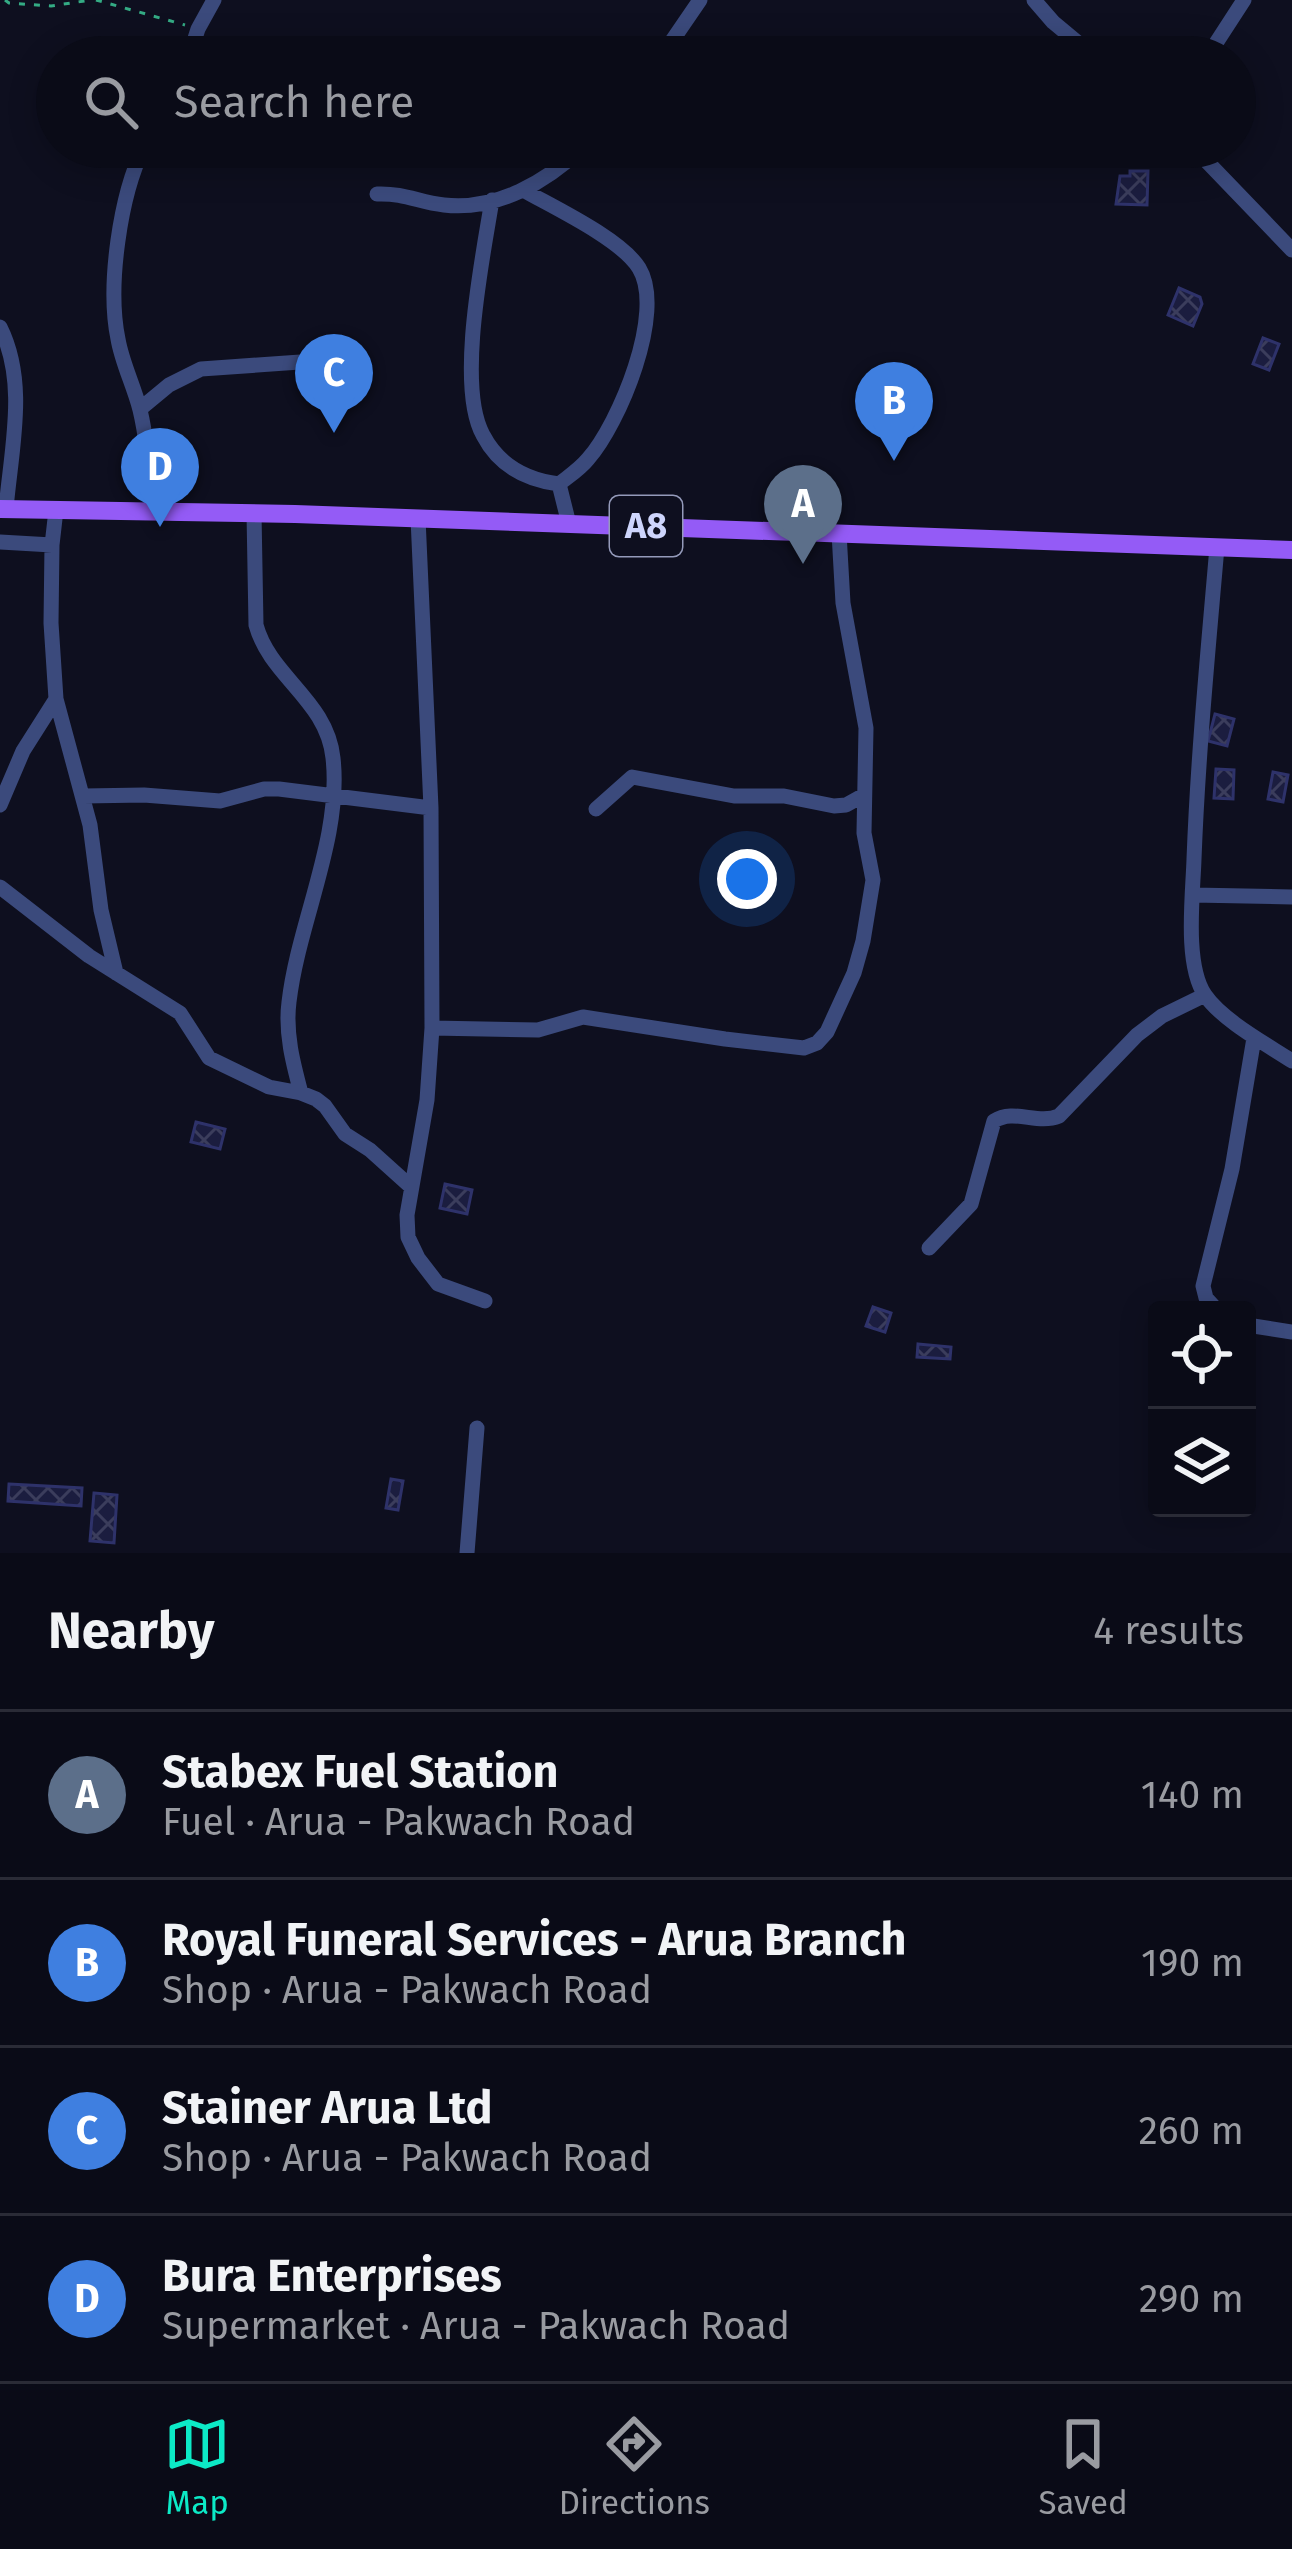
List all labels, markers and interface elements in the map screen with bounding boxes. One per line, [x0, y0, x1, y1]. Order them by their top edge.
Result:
search box [36, 36, 1256, 168]
icon: search [78, 69, 144, 135]
text: Search here [174, 75, 414, 129]
pin: C [295, 334, 373, 433]
pin: B [855, 362, 933, 461]
pin: D [121, 428, 199, 527]
pin: A [764, 465, 842, 564]
road number: A8 [610, 496, 682, 556]
your location [717, 849, 777, 909]
map controls [1148, 1301, 1256, 1517]
button: locate [1148, 1301, 1256, 1409]
button: layers [1148, 1409, 1256, 1517]
text: Nearby [48, 1600, 214, 1662]
text: 4 results [1093, 1608, 1244, 1654]
text: Stabex Fuel Station [162, 1745, 559, 1799]
text: A [75, 1772, 99, 1818]
text: 140 m [1141, 1772, 1244, 1818]
text: Fuel · Arua - Pakwach Road [162, 1799, 635, 1845]
text: Royal Funeral Services - Arua Branch [162, 1913, 906, 1967]
text: B [75, 1940, 99, 1986]
text: 190 m [1141, 1940, 1244, 1986]
text: Shop · Arua - Pakwach Road [162, 1967, 652, 2013]
text: Stainer Arua Ltd [162, 2081, 492, 2135]
text: C [76, 2108, 98, 2154]
text: 260 m [1138, 2108, 1244, 2154]
text: Shop · Arua - Pakwach Road [162, 2135, 652, 2181]
text: Bura Enterprises [162, 2249, 502, 2303]
text: D [74, 2276, 100, 2322]
text: 290 m [1139, 2276, 1244, 2322]
text: Supermarket · Arua - Pakwach Road [162, 2303, 790, 2349]
tab: Map [164, 2411, 230, 2523]
tab: Directions [559, 2411, 710, 2523]
tab: Saved [1038, 2411, 1128, 2523]

